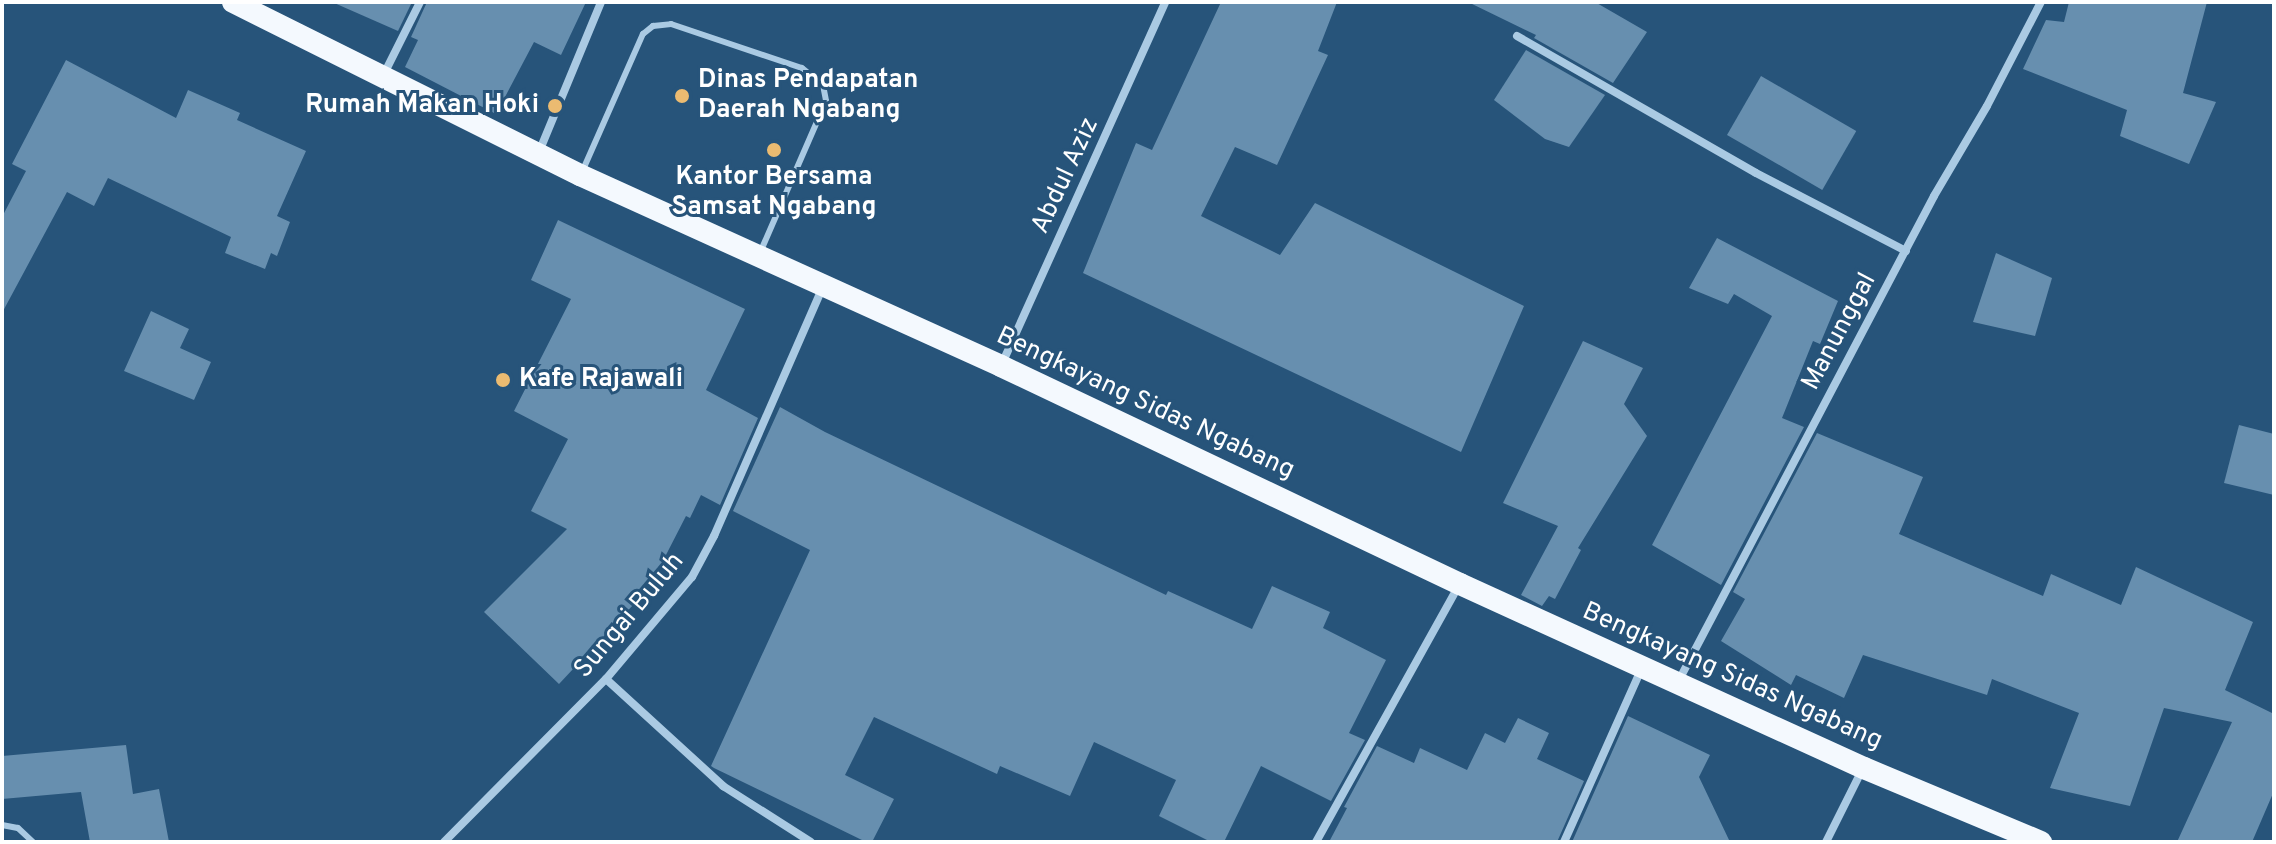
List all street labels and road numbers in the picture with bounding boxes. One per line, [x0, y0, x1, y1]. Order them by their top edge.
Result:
street label: Abdul Aziz [1025, 113, 1107, 239]
street label: Manunggal [1796, 268, 1884, 396]
street label: Bengkayang Sidas Ngabang [991, 321, 1299, 487]
street label: Sungai Buluh [568, 547, 692, 685]
street label: Bengkayang Sidas Ngabang [1577, 597, 1887, 757]

